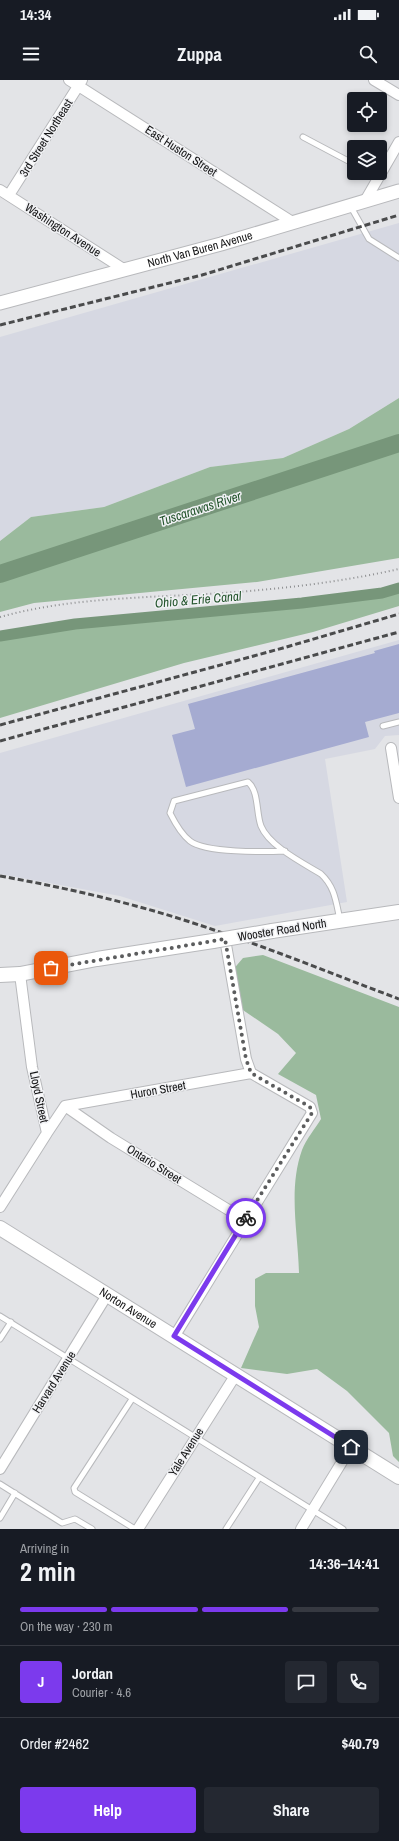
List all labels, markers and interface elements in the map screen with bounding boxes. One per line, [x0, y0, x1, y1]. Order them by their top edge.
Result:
text: 14:34 [20, 4, 51, 25]
text: Zuppa [177, 42, 222, 67]
icon: menu [20, 43, 42, 65]
icon: search [357, 43, 379, 65]
map controls [347, 92, 387, 180]
button: locate [347, 92, 387, 132]
street label: 3rd Street Northeast [16, 96, 76, 180]
street label: East Huston Street [142, 122, 220, 180]
button: layers [347, 140, 387, 180]
street label: Washington Avenue [22, 199, 104, 261]
street label: North Van Buren Avenue [146, 227, 254, 271]
water label: Tuscarawas River [157, 487, 244, 530]
water label: Ohio & Erie Canal [154, 587, 243, 612]
street label: Wooster Road North [237, 915, 327, 945]
pin [34, 951, 68, 985]
icon: bag [40, 957, 62, 979]
street label: Lloyd Street [26, 1070, 52, 1125]
street label: Huron Street [129, 1077, 187, 1103]
street label: Ontario Street [124, 1141, 185, 1187]
courier [226, 1198, 266, 1238]
icon: bike [235, 1207, 257, 1229]
street label: Norton Avenue [96, 1284, 160, 1332]
street label: Harvard Avenue [29, 1348, 79, 1416]
street label: Yale Avenue [165, 1425, 207, 1479]
pin [334, 1430, 368, 1464]
icon: home [340, 1436, 362, 1458]
text: Arriving in [20, 1540, 69, 1557]
text: 14:36–14:41 [309, 1553, 379, 1574]
text: 2 min [20, 1554, 76, 1589]
text: On the way · 230 m [20, 1618, 112, 1635]
button: chat [285, 1661, 327, 1703]
button: phone [337, 1661, 379, 1703]
text: Jordan [72, 1663, 113, 1684]
text: J [38, 1671, 44, 1692]
text: Courier · 4.6 [72, 1684, 131, 1701]
text: Order #2462 [20, 1733, 89, 1754]
text: $40.79 [341, 1733, 379, 1754]
button: Help [20, 1787, 196, 1833]
button: Share [204, 1787, 379, 1833]

